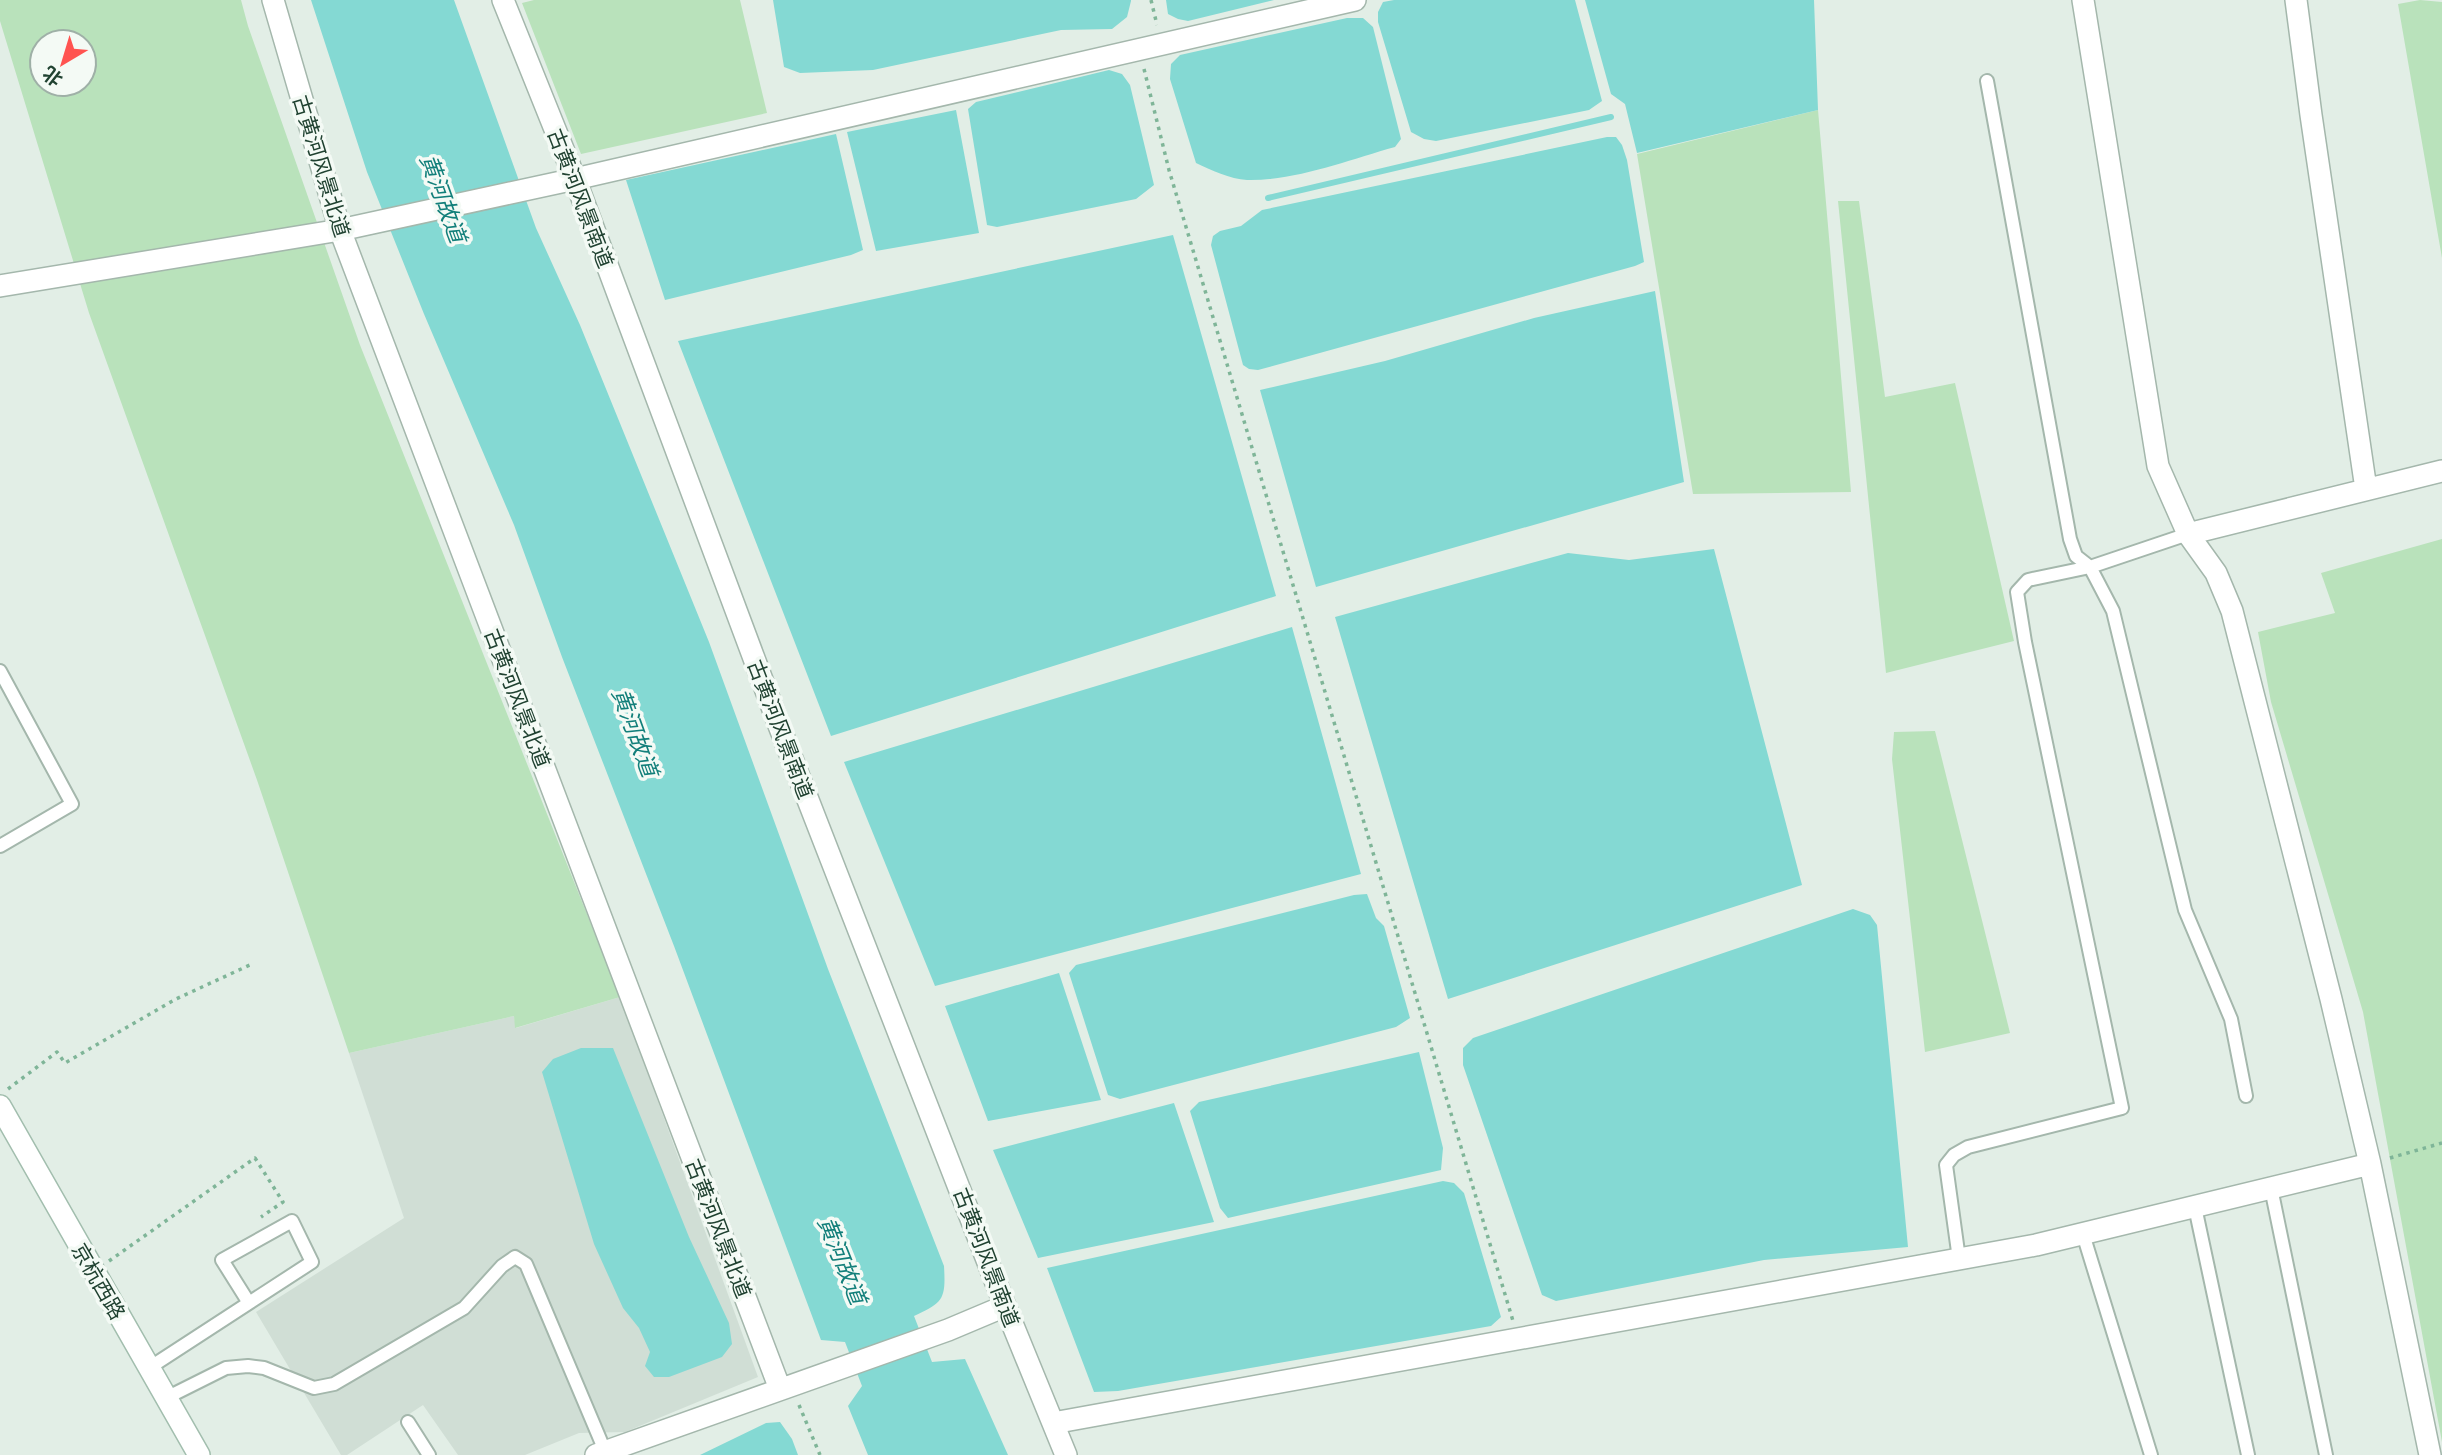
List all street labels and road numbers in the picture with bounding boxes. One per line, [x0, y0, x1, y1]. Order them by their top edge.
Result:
street label: 古黄河风景北道 [288, 92, 356, 240]
street label: 古黄河风景南道 [543, 125, 619, 271]
street label: 古黄河风景北道 [480, 625, 556, 771]
street label: 古黄河风景南道 [743, 656, 819, 802]
street label: 古黄河风景北道 [681, 1155, 757, 1301]
street label: 古黄河风景南道 [949, 1184, 1025, 1330]
street label: 京杭西路 [67, 1238, 131, 1324]

